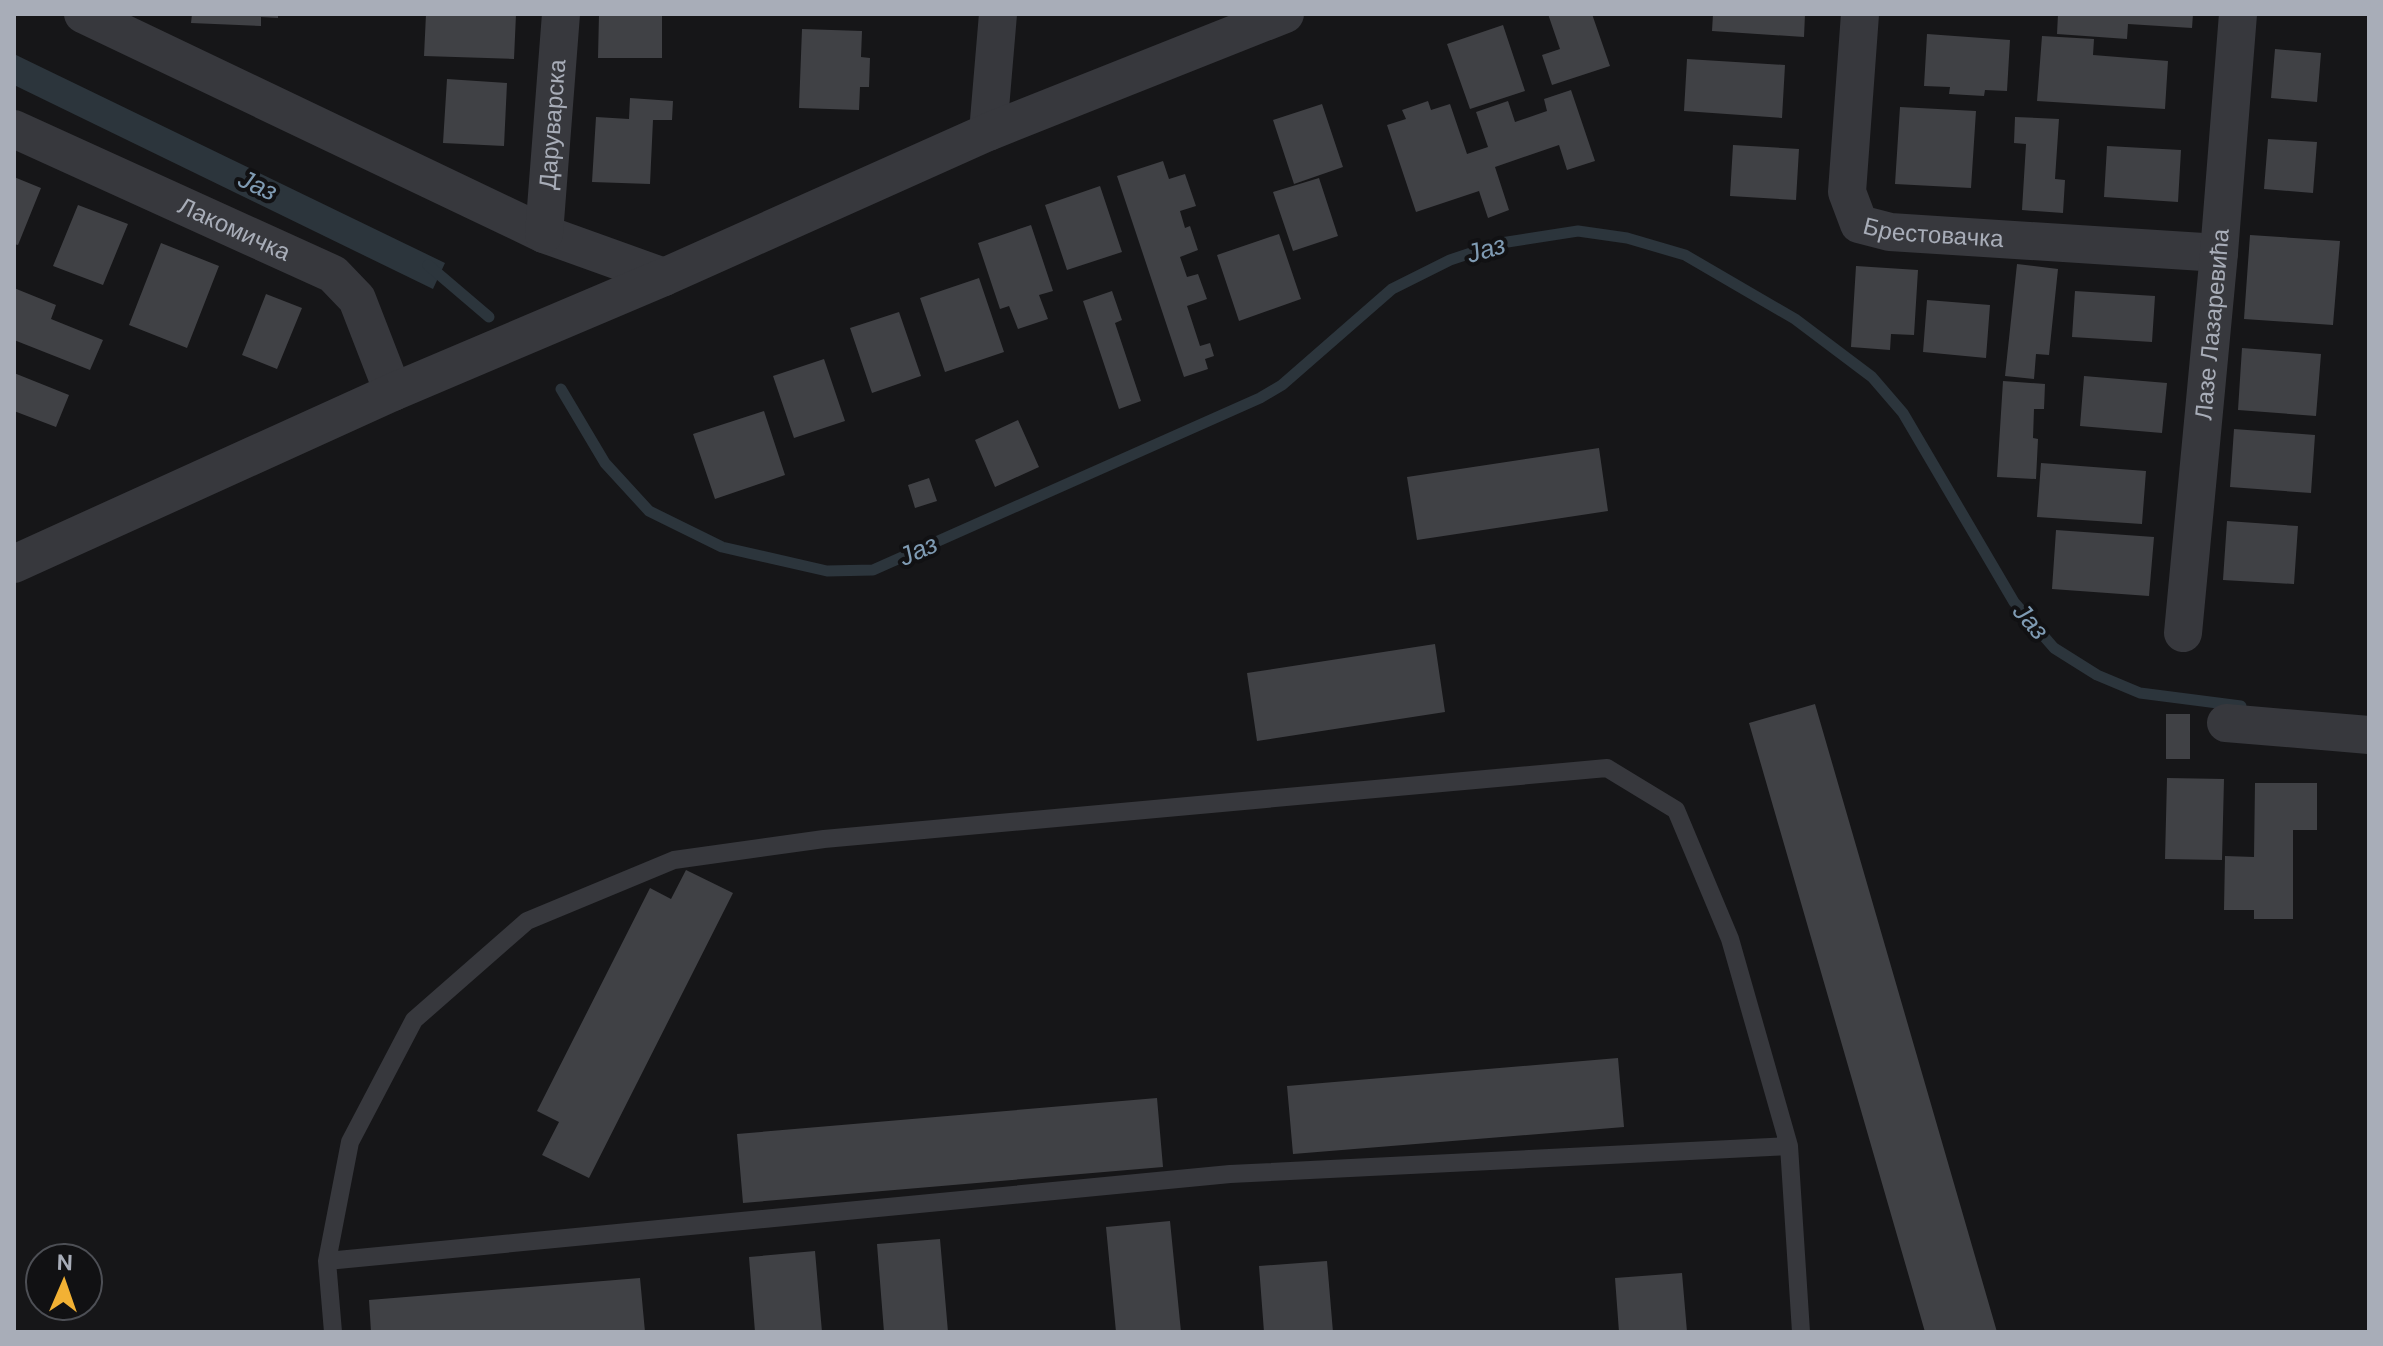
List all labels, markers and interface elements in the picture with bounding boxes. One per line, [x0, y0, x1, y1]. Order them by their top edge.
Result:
street label: Даруварска [532, 58, 572, 190]
water label: Јаз [232, 161, 283, 209]
street label: Лакомичка [173, 190, 296, 268]
street label: Брестовачка [1860, 210, 2005, 254]
water label: Јаз [1462, 227, 1509, 271]
street label: Лазе Лазаревића [2187, 227, 2236, 421]
water label: Јаз [892, 527, 943, 574]
water label: Јаз [2005, 594, 2057, 647]
north arrow [24, 1242, 104, 1322]
text: N [56, 1248, 73, 1277]

